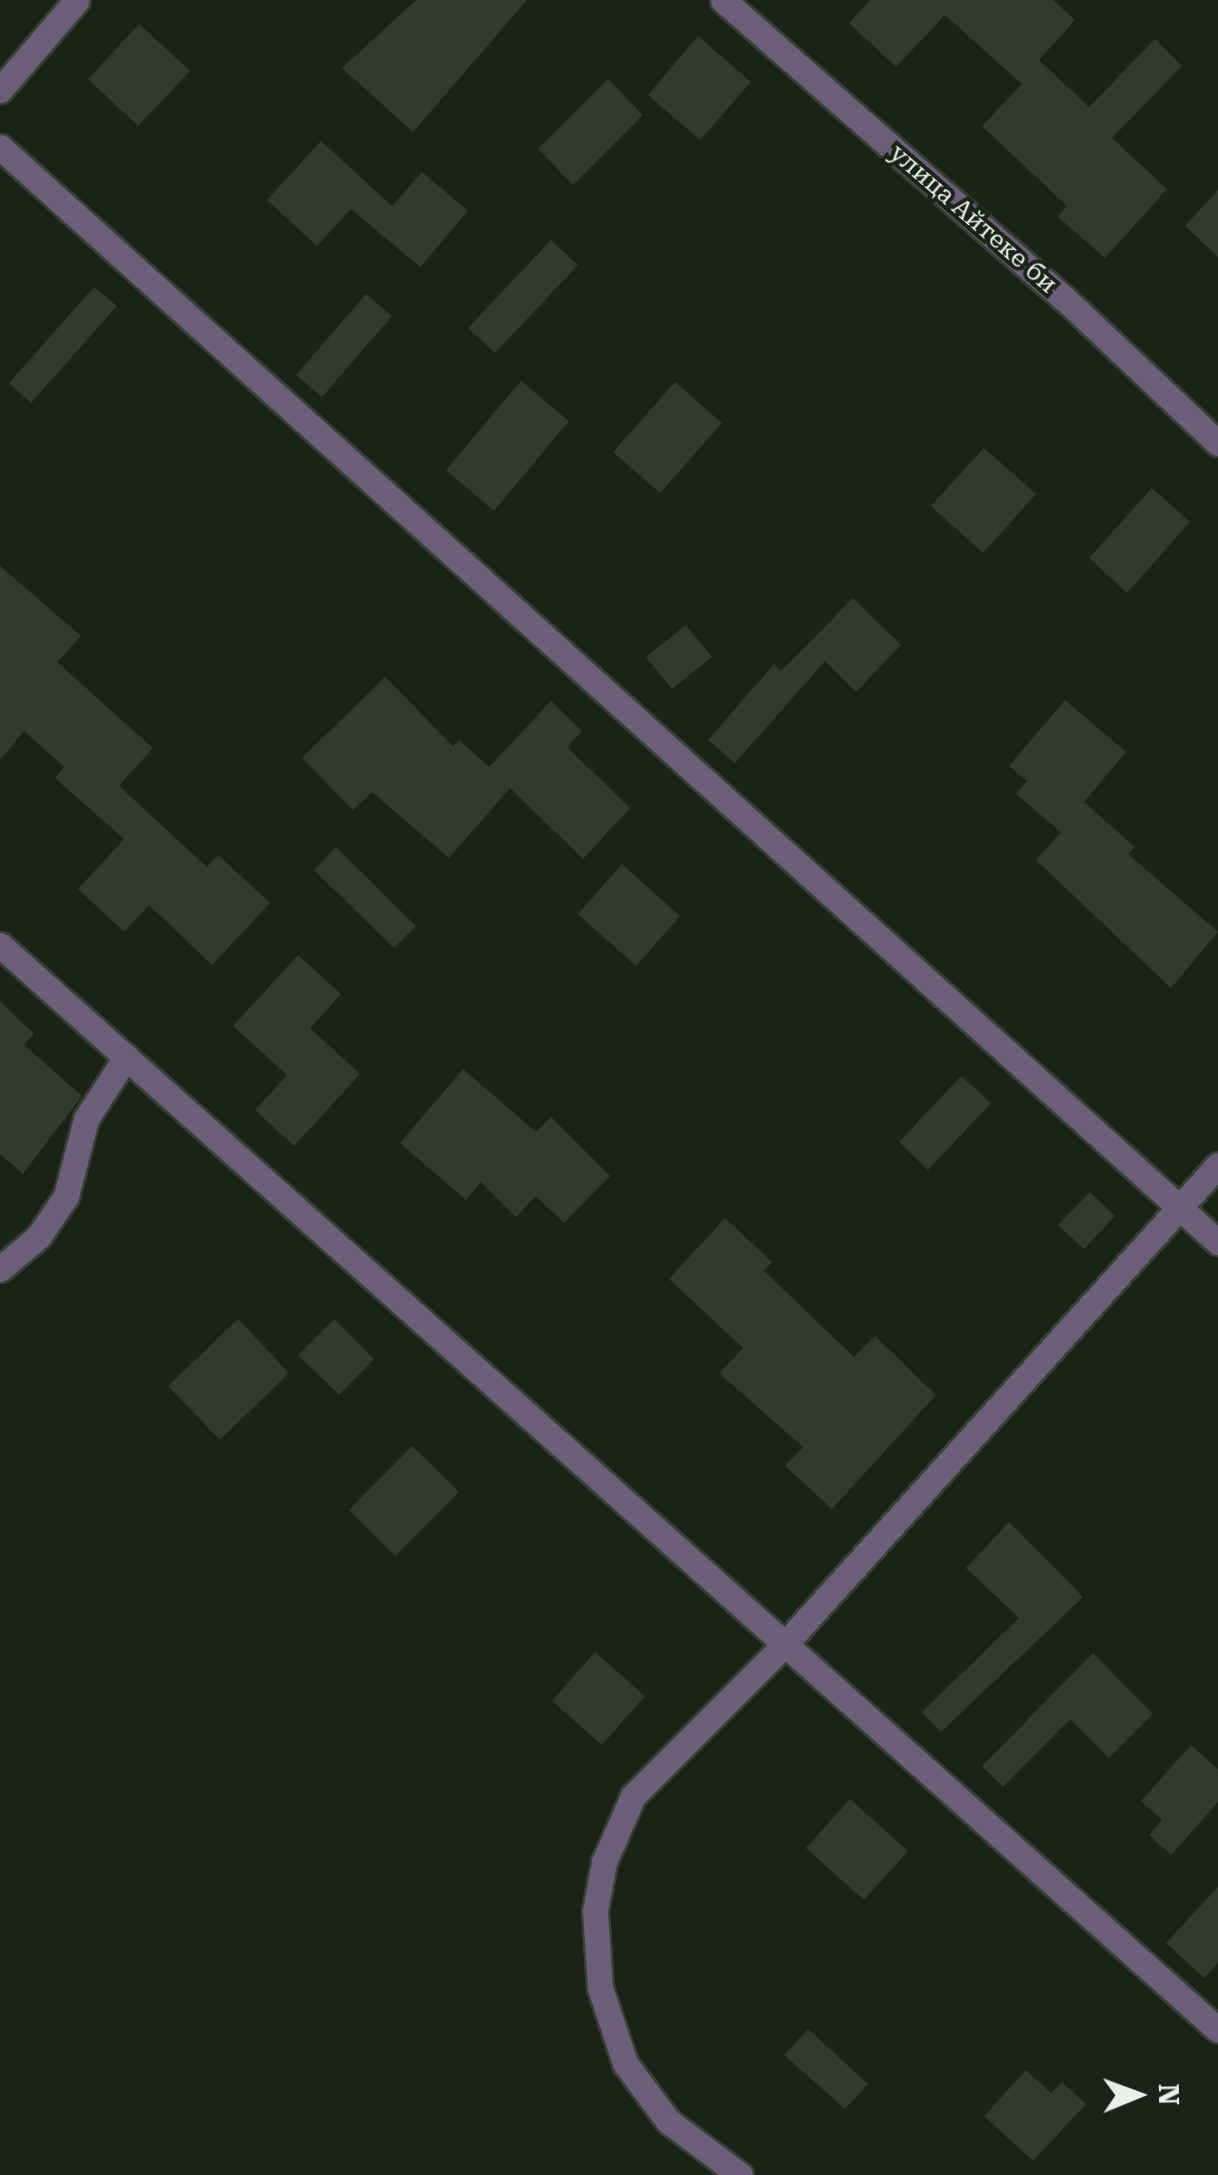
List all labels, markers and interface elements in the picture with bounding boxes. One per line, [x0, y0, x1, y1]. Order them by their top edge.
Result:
street label: улица Айтеке би [883, 138, 1063, 300]
north arrow [1088, 2045, 1188, 2145]
text: N [1152, 2083, 1185, 2106]

